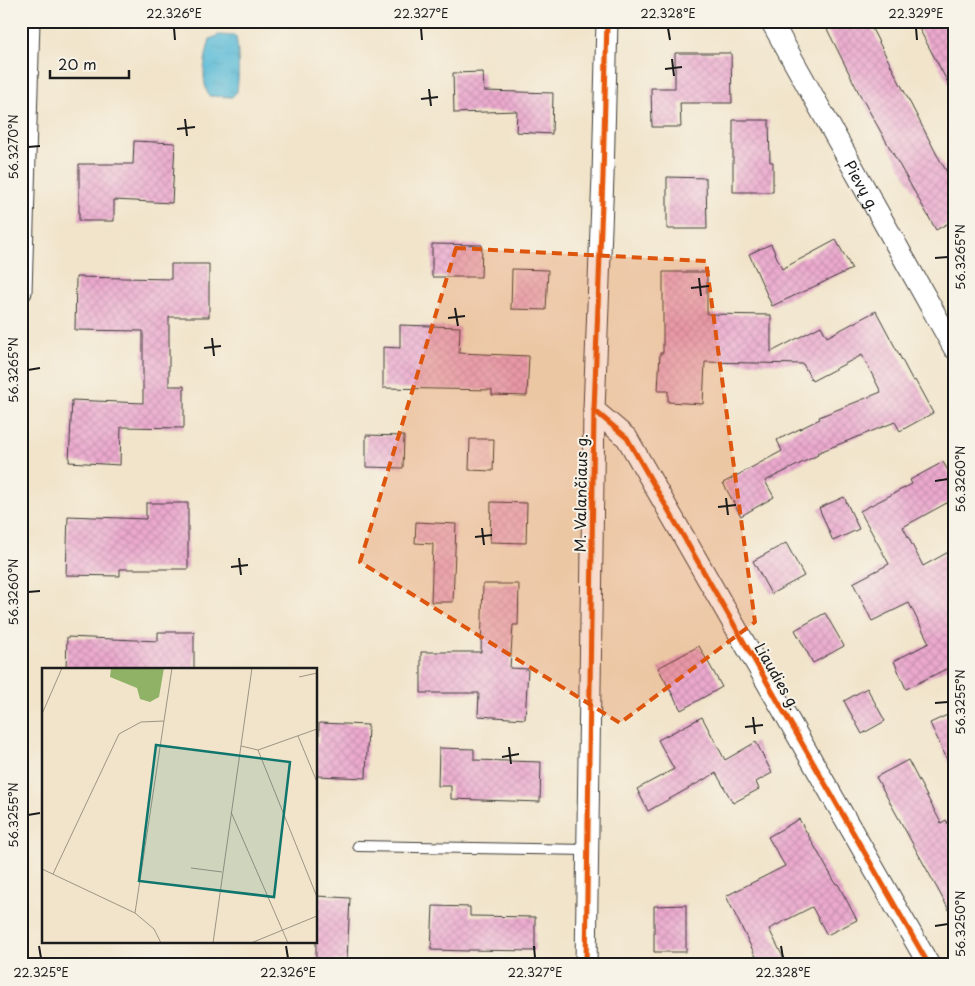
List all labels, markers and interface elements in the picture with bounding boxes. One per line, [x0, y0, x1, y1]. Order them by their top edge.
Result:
text: 22.326°E [146, 4, 202, 22]
text: 22.327°E [394, 4, 448, 22]
text: 22.328°E [640, 4, 696, 22]
text: 22.329°E [888, 4, 944, 22]
scale bar [50, 48, 129, 80]
text: 20 m [58, 52, 97, 75]
text: 56.3270°N [4, 114, 22, 180]
street label: Pievų g. [839, 155, 886, 215]
text: 56.3265°N [951, 224, 969, 290]
text: 56.3265°N [4, 337, 22, 403]
street label: M. Valančiaus g. [567, 434, 593, 552]
text: 56.3260°N [951, 446, 969, 512]
text: 56.3260°N [4, 559, 22, 625]
street label: Liaudies g. [749, 638, 807, 714]
inset map [42, 668, 318, 944]
text: 56.3255°N [951, 669, 969, 735]
text: 56.3255°N [4, 782, 22, 848]
text: 56.3250°N [951, 891, 969, 957]
text: 22.325°E [13, 963, 69, 981]
text: 22.326°E [260, 963, 316, 981]
text: 22.327°E [508, 963, 562, 981]
text: 22.328°E [755, 963, 811, 981]

